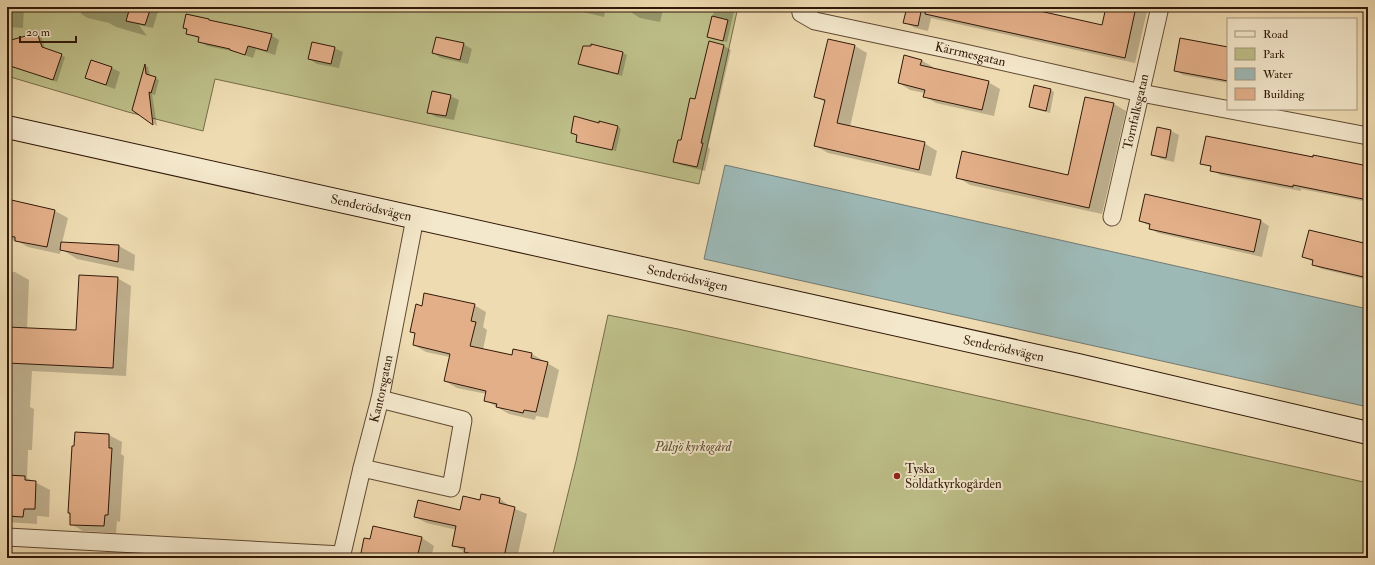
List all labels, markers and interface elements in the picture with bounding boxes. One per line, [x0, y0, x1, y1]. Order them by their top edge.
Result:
scale bar [20, 18, 76, 44]
legend [1227, 18, 1357, 110]
text: 20 m [26, 25, 51, 40]
text: Road [1263, 27, 1288, 42]
street label: Kärrmesgatan [933, 39, 1008, 70]
text: Park [1263, 47, 1285, 62]
text: Water [1262, 67, 1293, 82]
street label: Tornfalksgatan [1120, 72, 1153, 151]
text: Building [1263, 87, 1306, 102]
street label: Senderödsvägen [329, 191, 413, 225]
street label: Senderödsvägen [645, 261, 730, 295]
street label: Senderödsvägen [962, 332, 1046, 365]
street label: Kantorsgatan [366, 353, 396, 424]
park label: Pålsjö kyrkogård [654, 439, 733, 455]
place label: Tyska Soldatkyrkogården [905, 461, 1002, 493]
marker: Tyska Soldatkyrkogården [892, 471, 902, 481]

